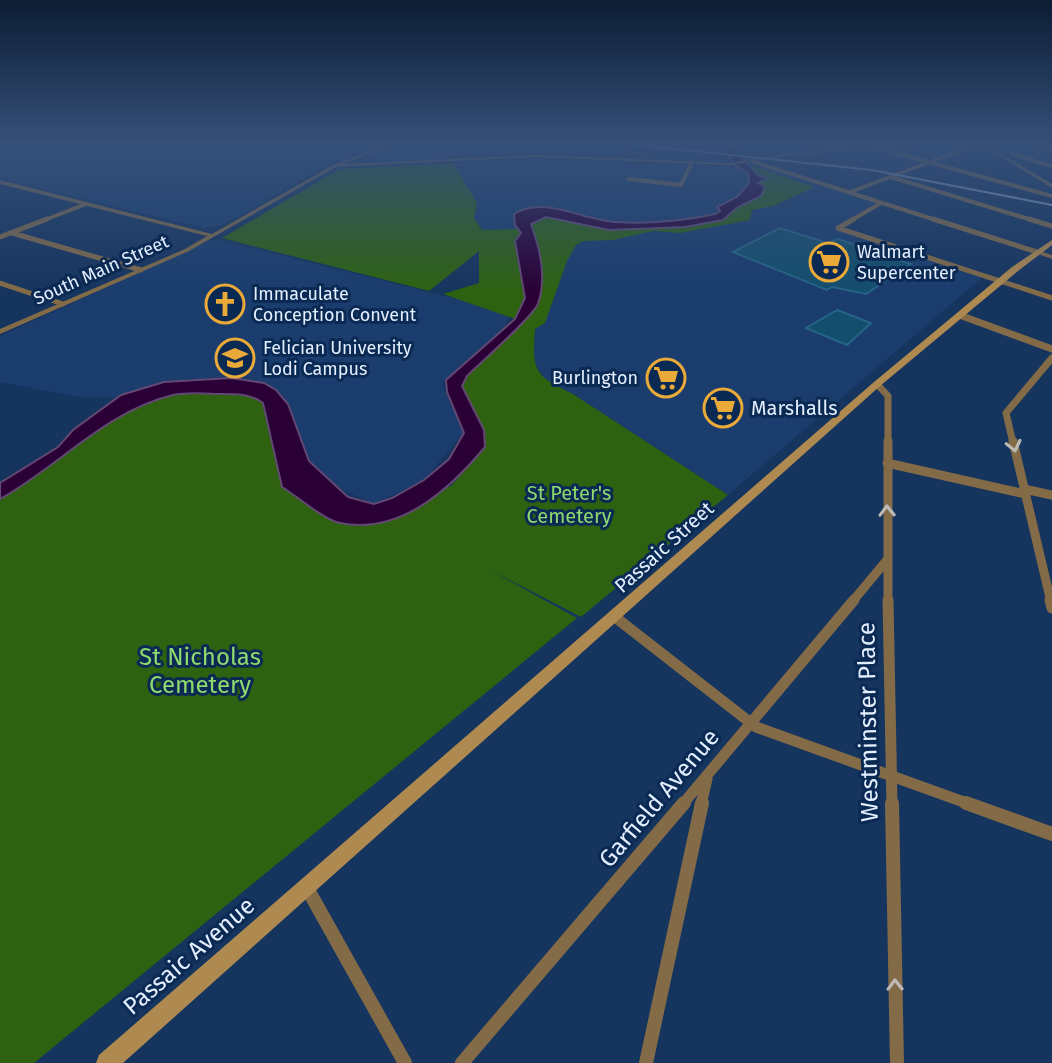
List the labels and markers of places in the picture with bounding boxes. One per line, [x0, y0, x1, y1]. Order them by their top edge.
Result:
supermarket icon: Walmart Supercenter [808, 241, 850, 283]
place label: Walmart Supercenter [857, 241, 956, 284]
church icon: Immaculate Conception Convent [204, 283, 246, 325]
place label: Immaculate Conception Convent [253, 283, 417, 326]
school or university icon: Felician University Lodi Campus [214, 337, 256, 379]
place label: Felician University Lodi Campus [263, 337, 412, 380]
supermarket icon: Burlington [645, 357, 687, 399]
place label: Burlington [552, 367, 638, 389]
supermarket icon: Marshalls [702, 387, 744, 429]
place label: Marshalls [751, 396, 838, 420]

